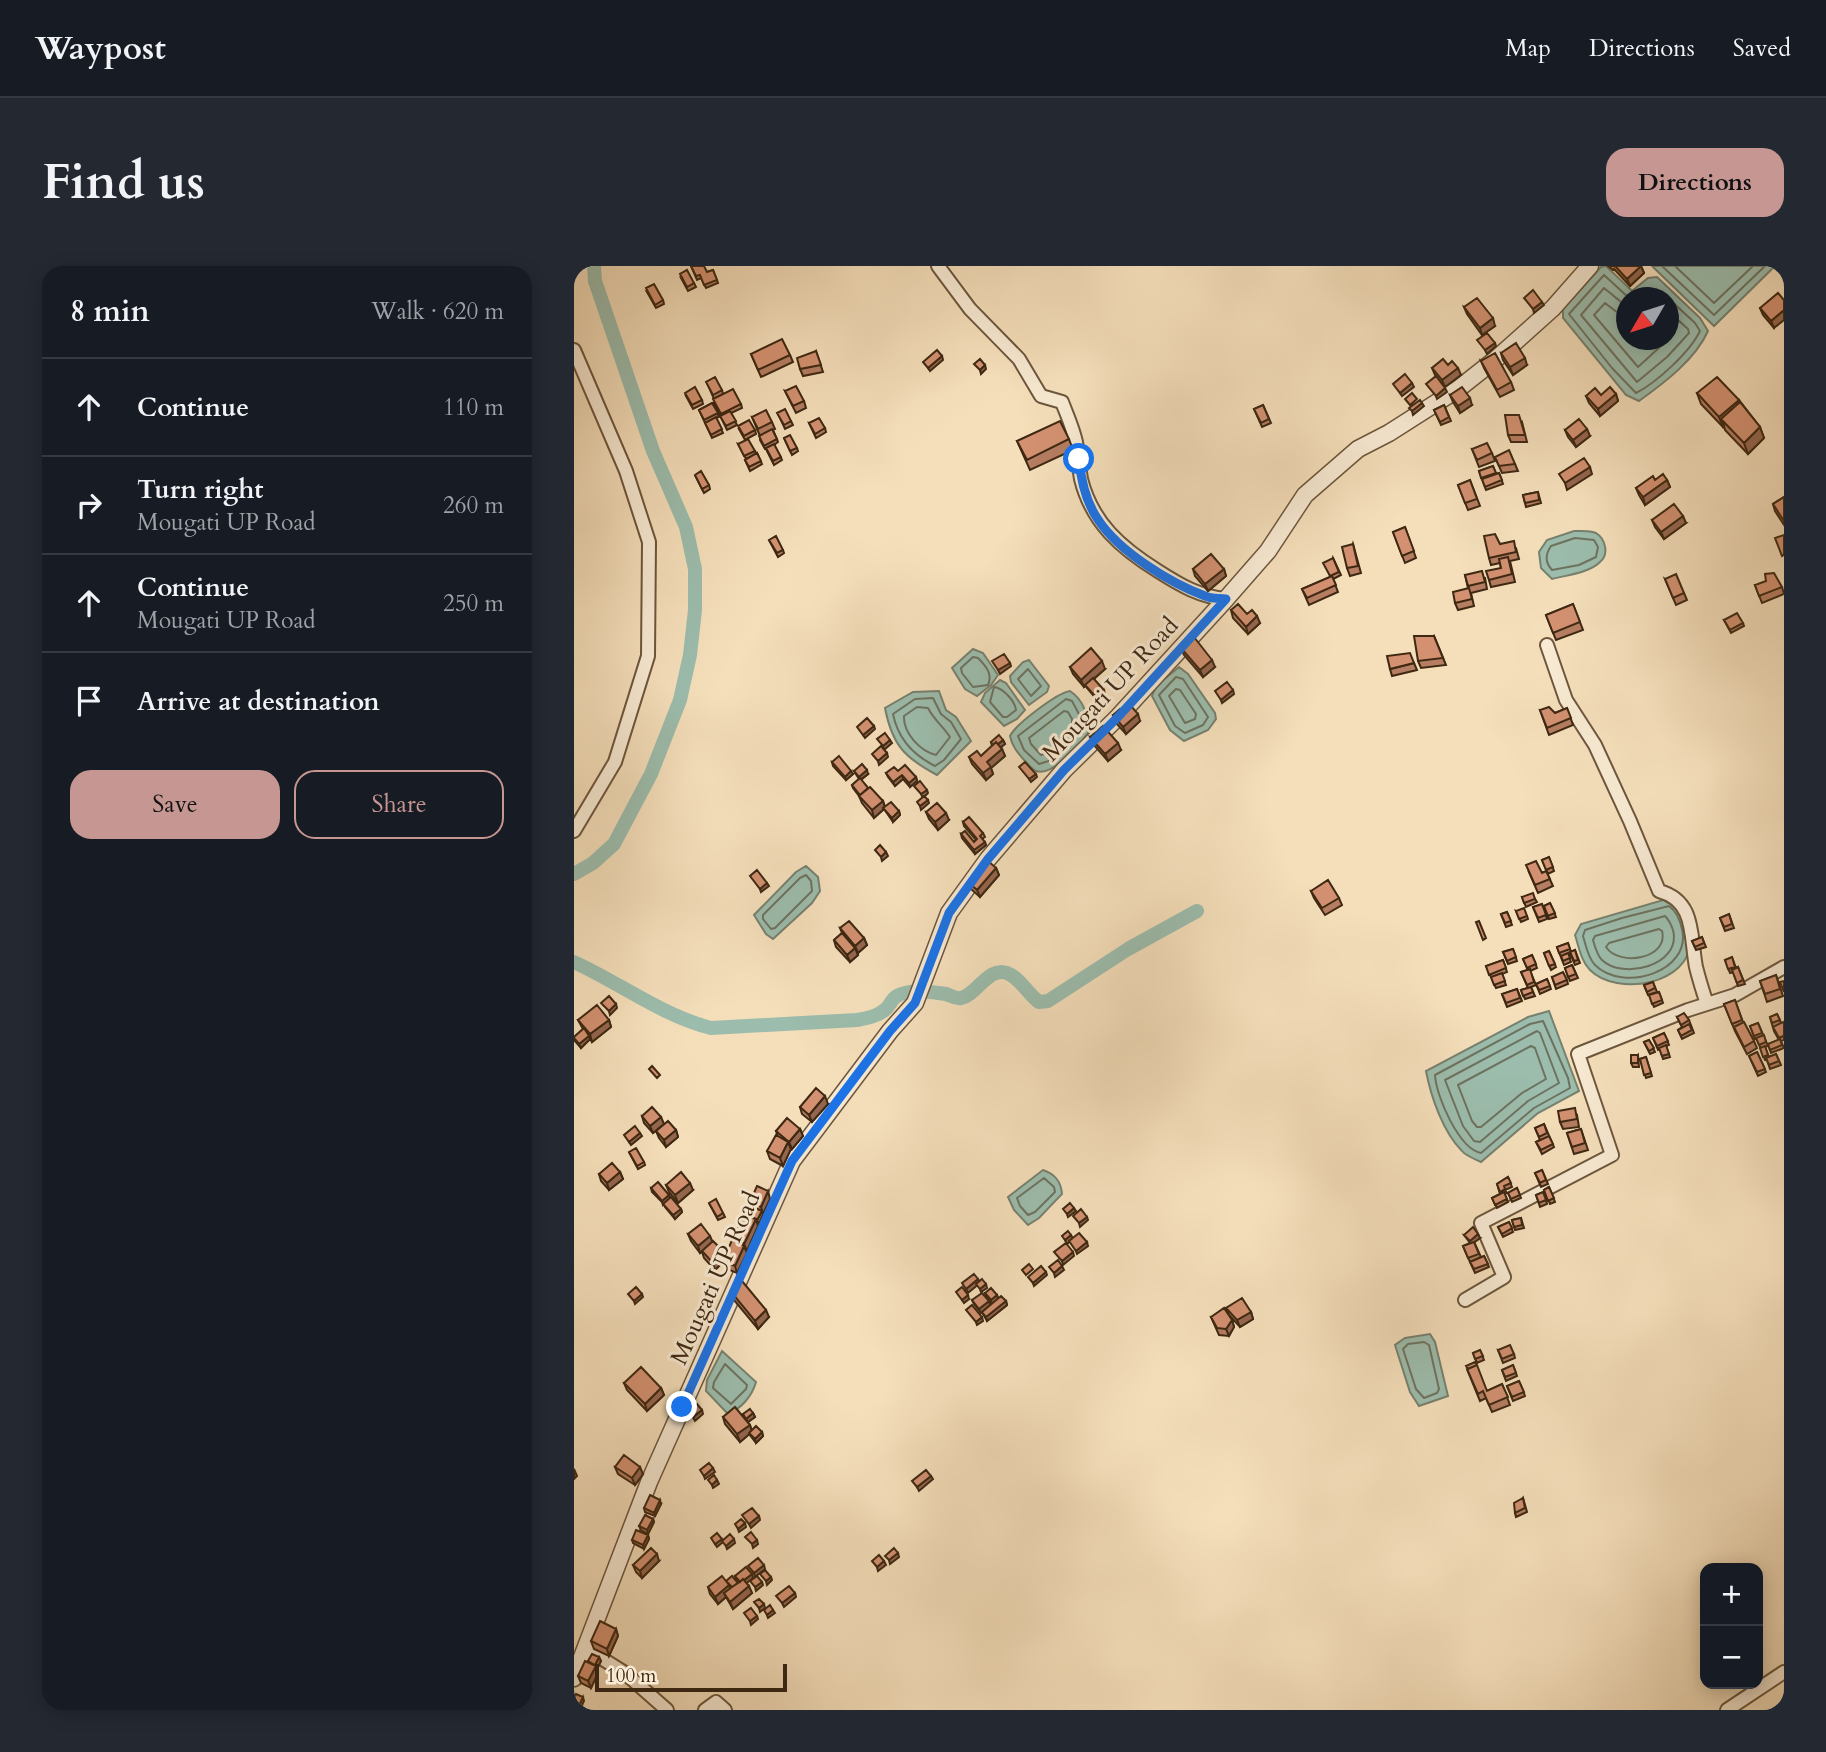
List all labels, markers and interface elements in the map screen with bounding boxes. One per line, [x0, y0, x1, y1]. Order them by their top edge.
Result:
text: Waypost [35, 26, 166, 71]
text: Map [1505, 32, 1551, 65]
text: Directions [1589, 32, 1695, 65]
text: Saved [1733, 32, 1791, 65]
button: Directions [1606, 148, 1784, 217]
text: Find us [42, 149, 205, 216]
north arrow [1616, 287, 1679, 350]
text: 8 min [70, 291, 150, 332]
text: Walk · 620 m [371, 296, 504, 327]
icon: ahead [70, 388, 108, 426]
text: Continue [137, 390, 249, 425]
text: 110 m [443, 392, 504, 423]
route start [1063, 443, 1094, 474]
text: Turn right [137, 472, 264, 507]
icon: right [70, 486, 108, 524]
text: 260 m [443, 490, 504, 521]
text: Mougati UP Road [137, 507, 316, 538]
text: Continue [137, 570, 249, 605]
icon: ahead [70, 584, 108, 622]
text: 250 m [443, 588, 504, 619]
text: Mougati UP Road [137, 605, 316, 636]
street label: Mougati UP Road [1035, 610, 1186, 769]
icon: arrive [70, 682, 108, 720]
text: Arrive at destination [137, 684, 380, 719]
button: Save [70, 770, 280, 839]
button: Share [294, 770, 504, 839]
street label: Mougati UP Road [662, 1186, 769, 1370]
route end [666, 1391, 697, 1422]
map controls [1700, 1563, 1763, 1689]
button: + [1700, 1563, 1763, 1626]
button: − [1700, 1626, 1763, 1689]
scale bar [595, 1661, 788, 1693]
text: 100 m [606, 1663, 656, 1689]

